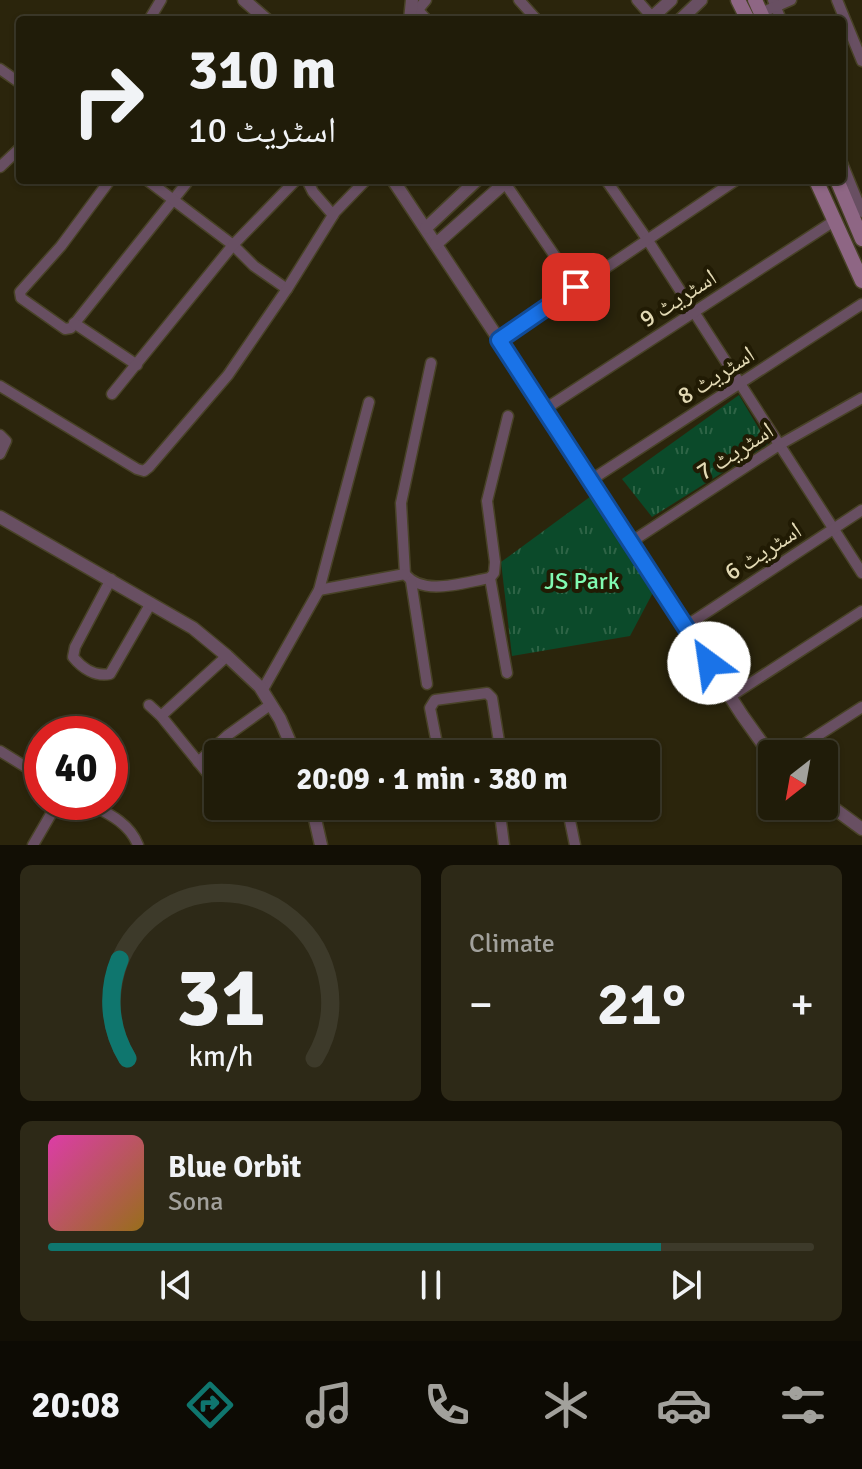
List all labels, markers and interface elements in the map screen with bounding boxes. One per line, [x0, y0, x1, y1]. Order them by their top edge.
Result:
text: 310 m [188, 35, 336, 104]
icon: right [56, 48, 160, 152]
text: اسٹریٹ 10 [188, 108, 336, 153]
pin [542, 253, 610, 321]
street label: اسٹریٹ 9 [634, 262, 722, 334]
icon: arrive [554, 265, 598, 309]
street label: اسٹریٹ 8 [672, 339, 760, 411]
street label: اسٹریٹ 7 [691, 415, 779, 487]
street label: اسٹریٹ 6 [719, 515, 807, 587]
park label: JS Park [544, 566, 620, 596]
position arrow [667, 621, 751, 705]
speed limit sign: 40 [24, 716, 128, 820]
north arrow [758, 740, 838, 820]
map controls [758, 740, 838, 820]
text: 20:09 · 1 min · 380 m [296, 761, 568, 798]
text: Climate [469, 928, 555, 960]
text: 31 [176, 947, 265, 1049]
text: 21° [597, 968, 686, 1042]
text: − [469, 978, 493, 1032]
text: + [790, 978, 814, 1032]
text: km/h [188, 1039, 253, 1074]
text: Blue Orbit [168, 1149, 301, 1186]
text: Sona [168, 1186, 223, 1218]
icon: previous [154, 1263, 198, 1307]
icon: pause [409, 1263, 453, 1307]
icon: next [664, 1263, 708, 1307]
icon: directions [182, 1377, 238, 1433]
icon: music [301, 1377, 357, 1433]
icon: phone [419, 1377, 475, 1433]
icon: climate [538, 1377, 594, 1433]
icon: car [656, 1377, 712, 1433]
icon: filters [775, 1377, 831, 1433]
text: 20:08 [31, 1383, 120, 1428]

